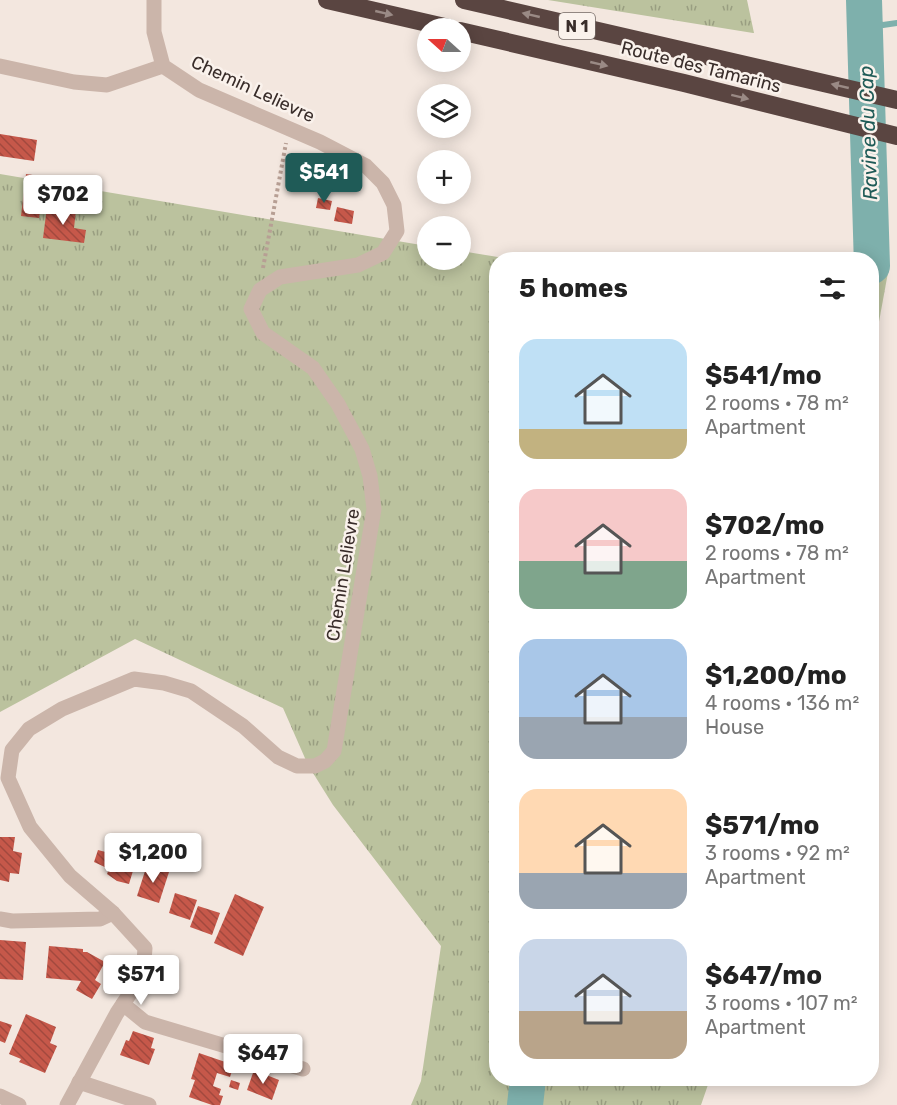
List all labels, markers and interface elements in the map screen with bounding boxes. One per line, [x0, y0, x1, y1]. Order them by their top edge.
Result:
one-way arrow [374, 9, 393, 19]
one-way arrow [522, 10, 540, 20]
road number: N 1 [559, 13, 595, 39]
north arrow [417, 18, 471, 72]
map controls [417, 18, 471, 270]
street label: Route des Tamarins [619, 36, 783, 98]
street label: Chemin Lelievre [188, 51, 318, 127]
one-way arrow [590, 59, 609, 69]
water label: Ravine du Cap [854, 65, 882, 201]
one-way arrow [831, 81, 849, 91]
button: layers [417, 84, 471, 138]
one-way arrow [731, 93, 750, 103]
button: + [417, 150, 471, 204]
pin: $541 [288, 153, 360, 204]
text: $541 [299, 160, 349, 184]
pin: $702 [27, 175, 99, 226]
text: $702 [37, 182, 89, 206]
button: − [417, 216, 471, 270]
icon: filters [816, 272, 849, 305]
text: 5 homes [519, 273, 628, 304]
text: $541/mo [705, 360, 822, 391]
icon: home [567, 363, 639, 435]
text: 2 rooms · 78 m² [705, 391, 849, 415]
text: Apartment [705, 415, 806, 439]
street label: Chemin Lelievre [322, 507, 364, 643]
text: $702/mo [705, 510, 824, 541]
icon: home [567, 513, 639, 585]
text: 2 rooms · 78 m² [705, 541, 849, 565]
text: Apartment [705, 565, 806, 589]
text: $1,200/mo [705, 660, 847, 691]
icon: home [567, 663, 639, 735]
text: 4 rooms · 136 m² [705, 691, 859, 715]
text: House [705, 715, 764, 739]
text: $571/mo [705, 810, 819, 841]
icon: home [567, 813, 639, 885]
pin: $1,200 [104, 833, 202, 884]
text: $1,200 [118, 840, 188, 864]
text: 3 rooms · 92 m² [705, 841, 850, 865]
text: Apartment [705, 865, 806, 889]
pin: $571 [105, 955, 177, 1006]
text: $647/mo [705, 960, 822, 991]
text: $571 [117, 962, 165, 986]
icon: home [567, 963, 639, 1035]
text: 3 rooms · 107 m² [705, 991, 858, 1015]
text: Apartment [705, 1015, 806, 1039]
pin: $647 [227, 1034, 299, 1085]
text: $647 [237, 1041, 289, 1065]

